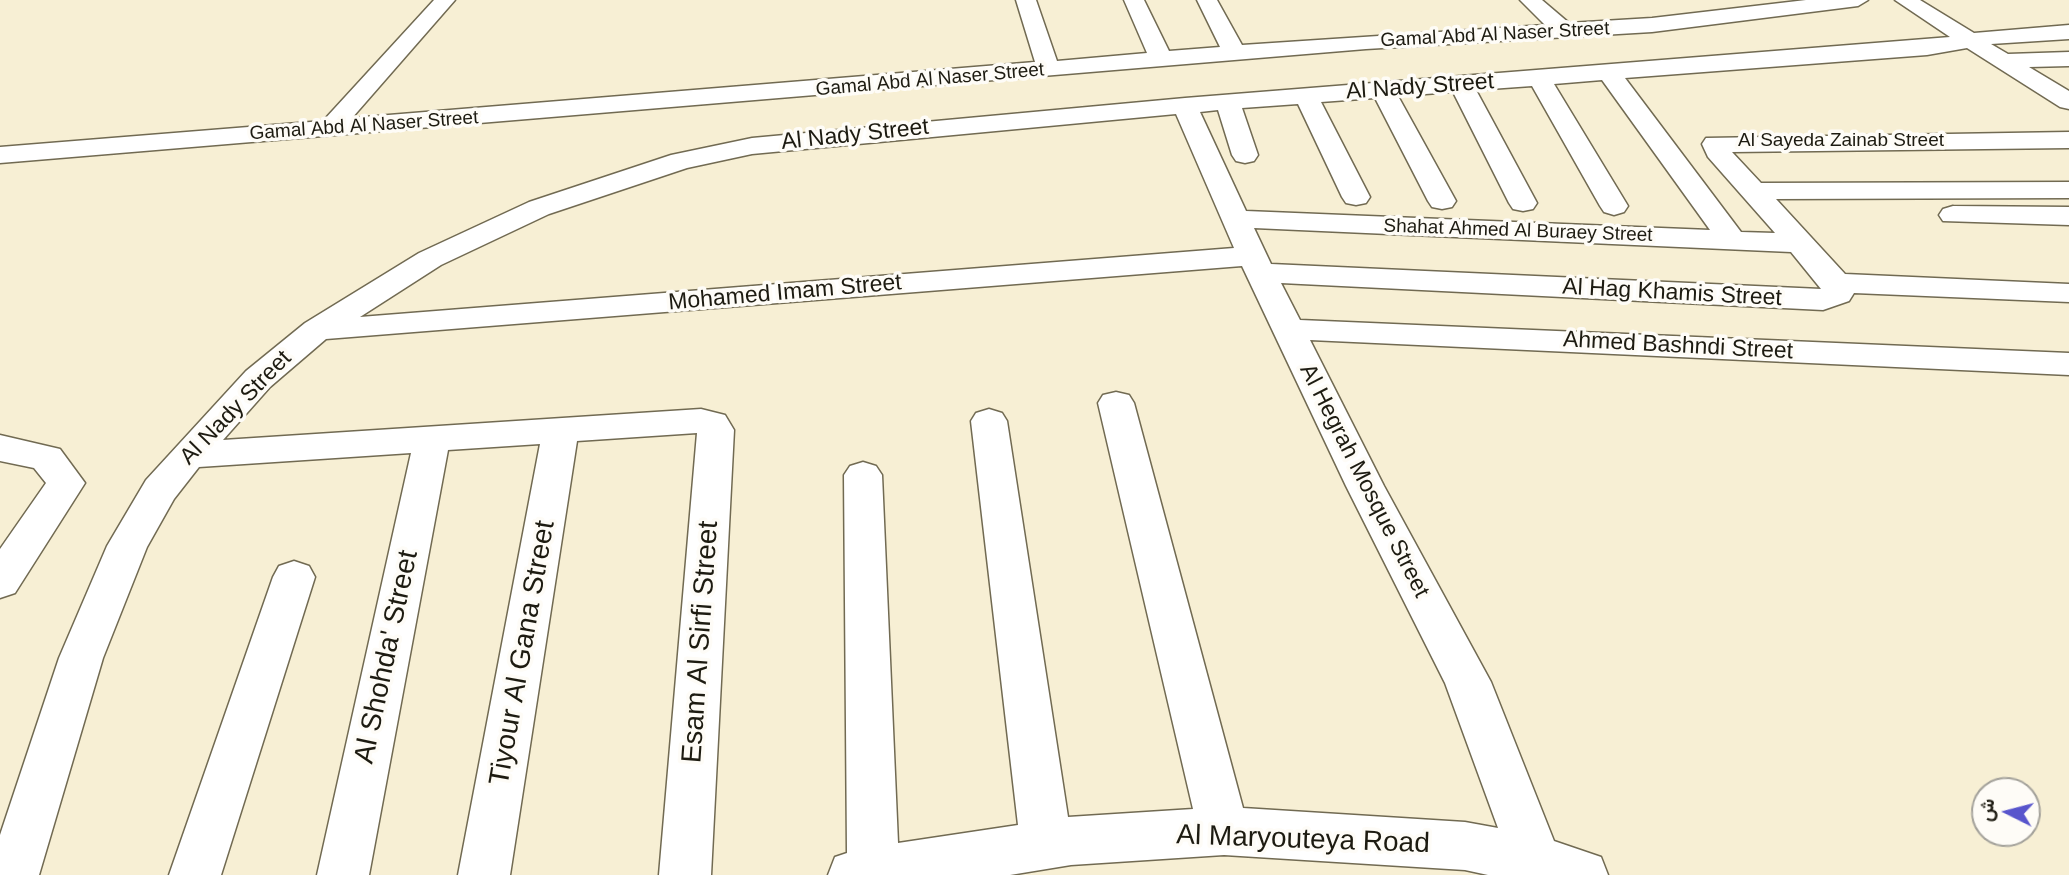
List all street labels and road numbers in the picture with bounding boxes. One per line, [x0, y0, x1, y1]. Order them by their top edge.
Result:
street label: Gamal Abd Al Naser Street [1380, 18, 1610, 52]
street label: Gamal Abd Al Naser Street [815, 59, 1045, 101]
street label: Al Nady Street [1345, 68, 1495, 106]
street label: Gamal Abd Al Naser Street [249, 107, 479, 145]
street label: Al Nady Street [780, 114, 930, 156]
street label: Al Sayeda Zainab Street [1738, 130, 1944, 152]
street label: Shahat Ahmed Al Buraey Street [1383, 215, 1653, 247]
street label: Mohamed Imam Street [667, 269, 903, 317]
street label: Al Hag Khamis Street [1561, 273, 1783, 313]
street label: Ahmed Bashndi Street [1562, 326, 1794, 366]
street label: Al Nady Street [175, 345, 297, 471]
street label: Al Hegrah Mosque Street [1293, 360, 1435, 602]
street label: Tiyour Al Gana Street [483, 518, 563, 788]
street label: Esam Al Sirfi Street [676, 520, 726, 764]
street label: Al Shohda' Street [348, 547, 426, 767]
street label: Al Maryouteya Road [1176, 819, 1430, 861]

